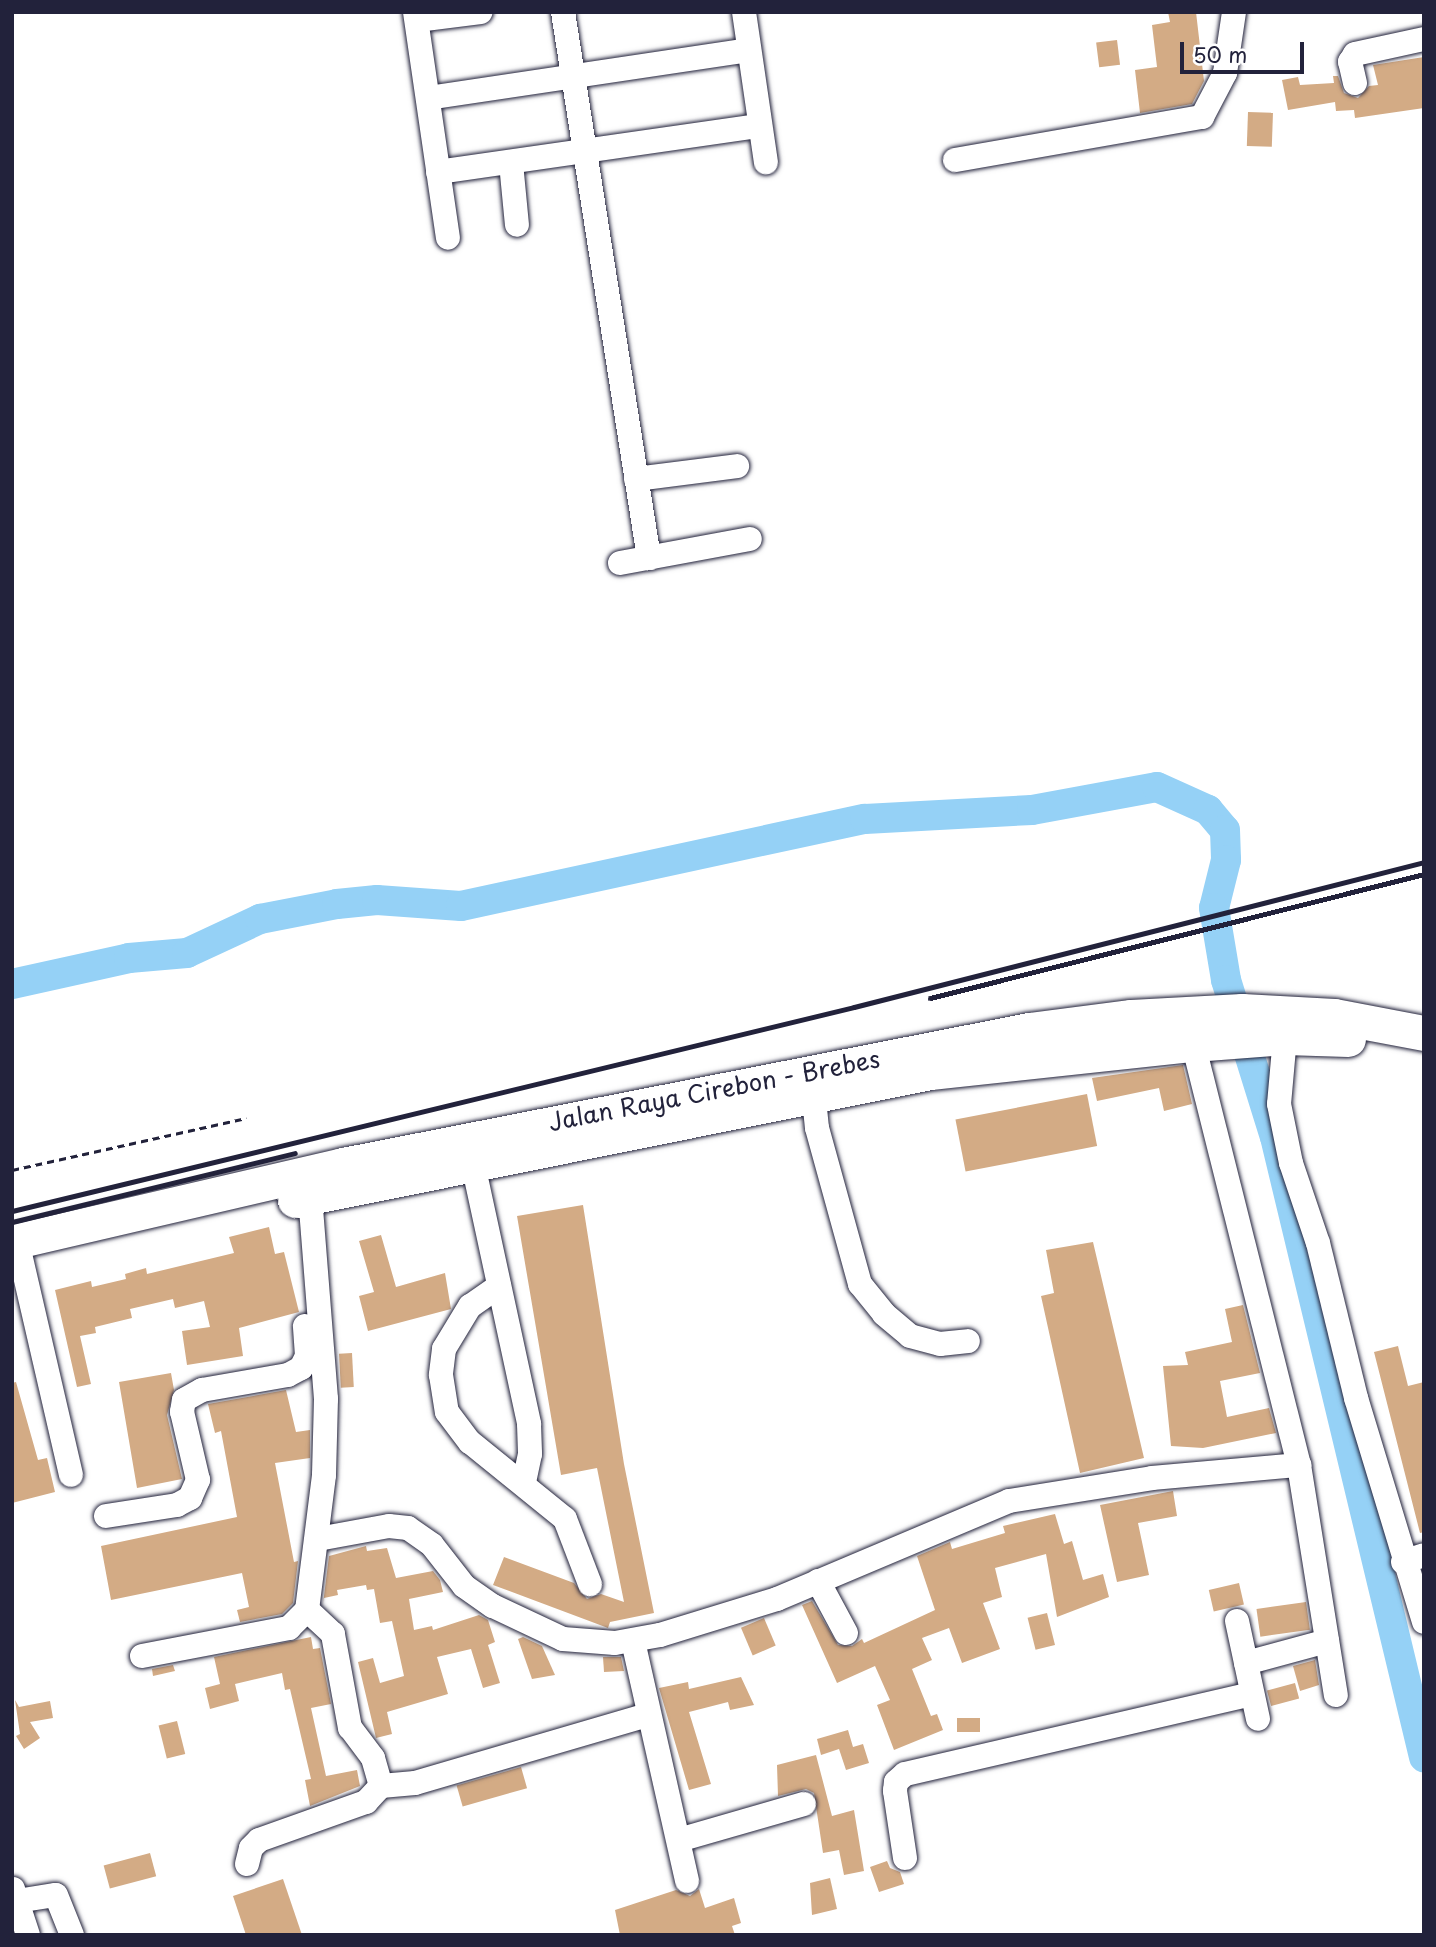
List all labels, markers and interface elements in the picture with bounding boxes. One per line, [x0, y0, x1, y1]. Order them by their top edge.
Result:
scale bar [1184, 28, 1308, 72]
text: 50 m [1193, 38, 1247, 70]
street label: Jalan Raya Cirebon - Brebes [545, 1044, 883, 1136]

